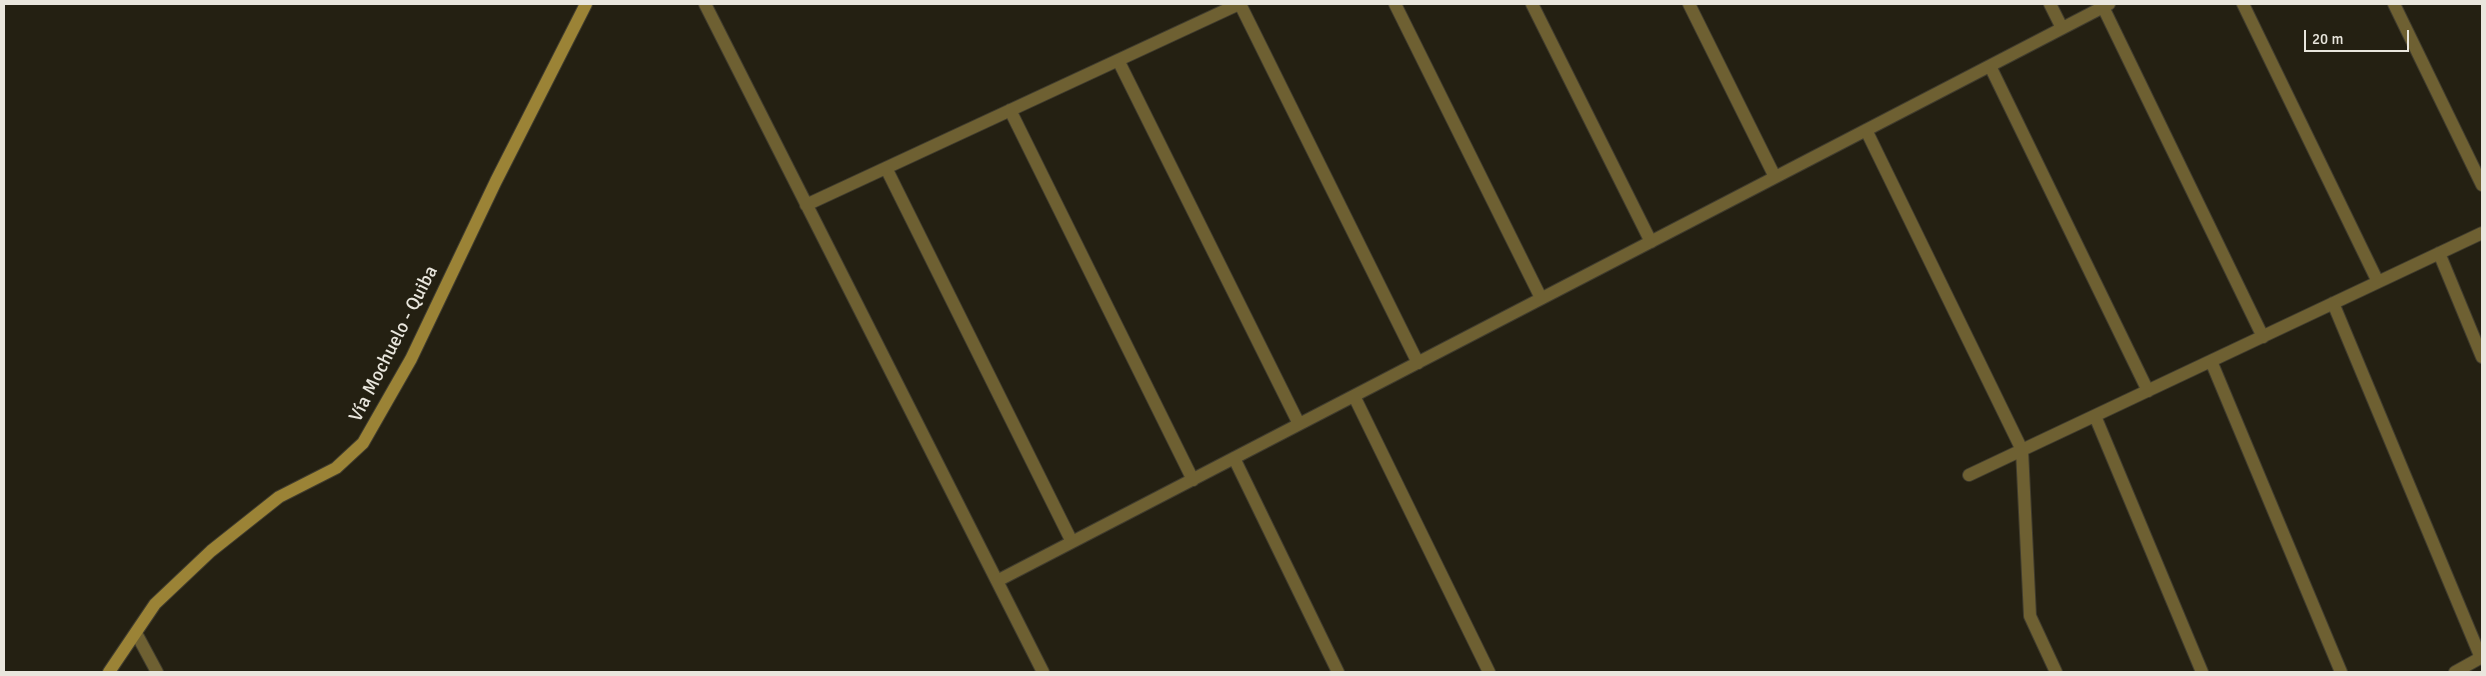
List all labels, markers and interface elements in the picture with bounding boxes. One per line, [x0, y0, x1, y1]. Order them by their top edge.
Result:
scale bar [2306, 20, 2411, 52]
text: 20 m [2312, 30, 2343, 48]
street label: Vía Mochuelo - Quiba [345, 262, 443, 426]

